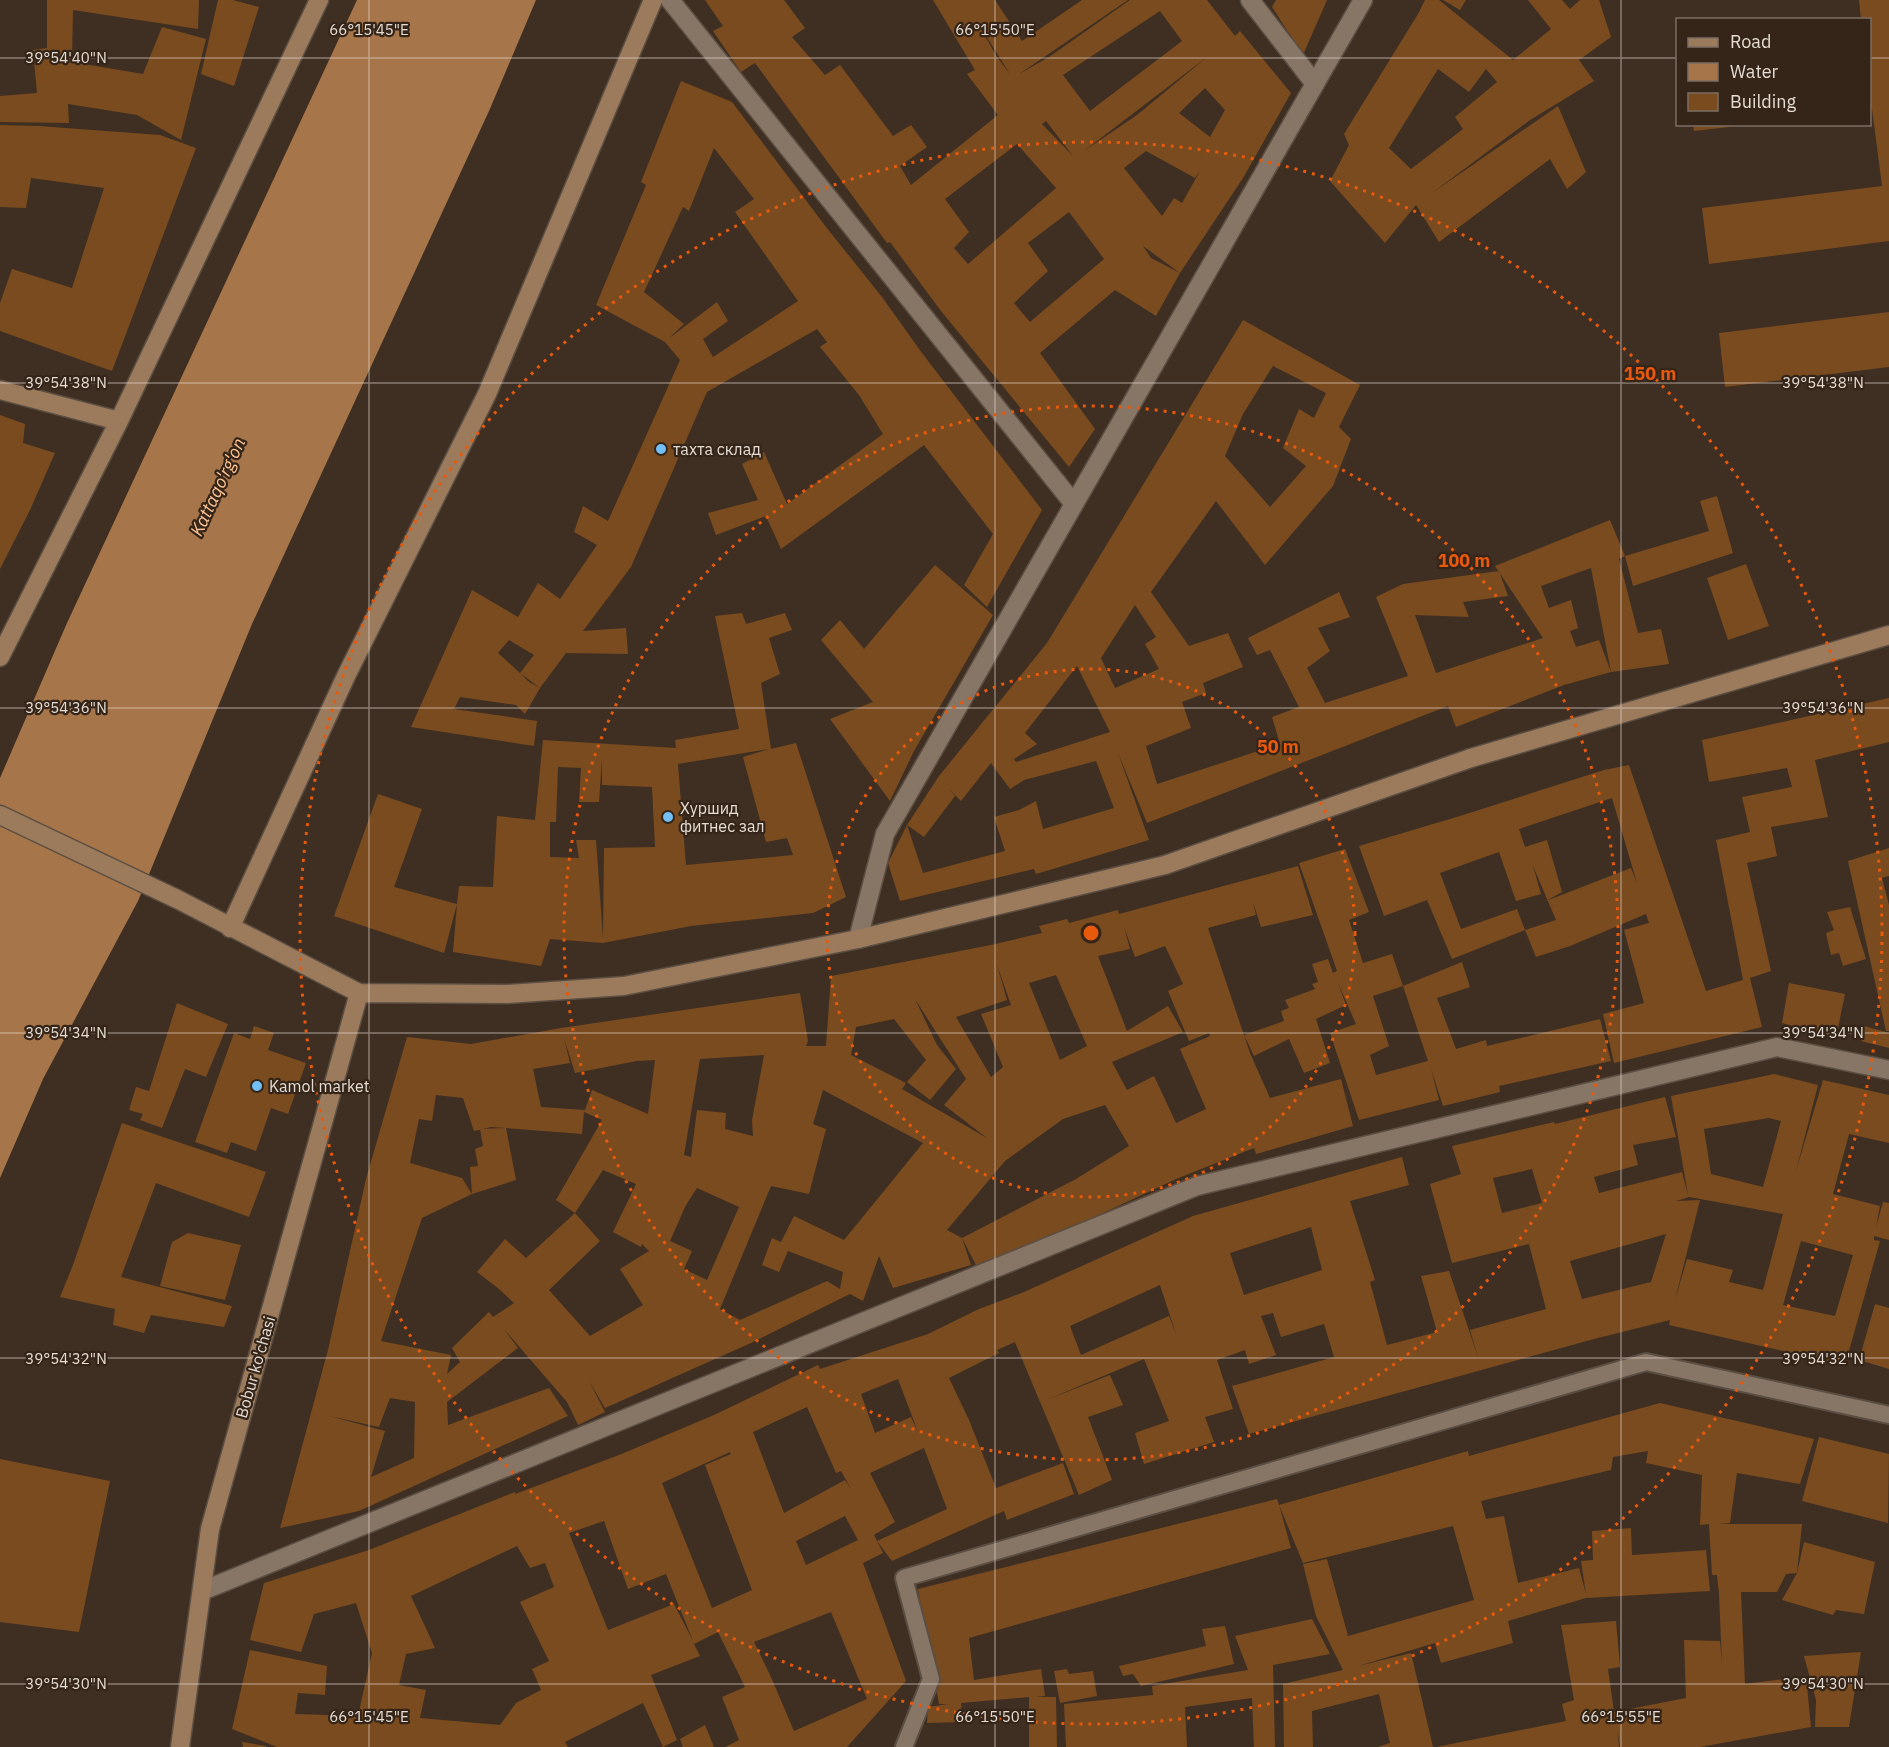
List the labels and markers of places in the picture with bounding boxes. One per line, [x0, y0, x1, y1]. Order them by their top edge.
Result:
place label: тахта склад [673, 439, 762, 459]
marker: тахта склад [654, 442, 668, 456]
place label: Хуршид фитнес зал [680, 798, 765, 836]
marker: Хуршид фитнес зал [661, 810, 675, 824]
centre of rings [1081, 923, 1101, 943]
place label: Kamol market [269, 1076, 369, 1096]
marker: Kamol market [250, 1079, 264, 1093]

